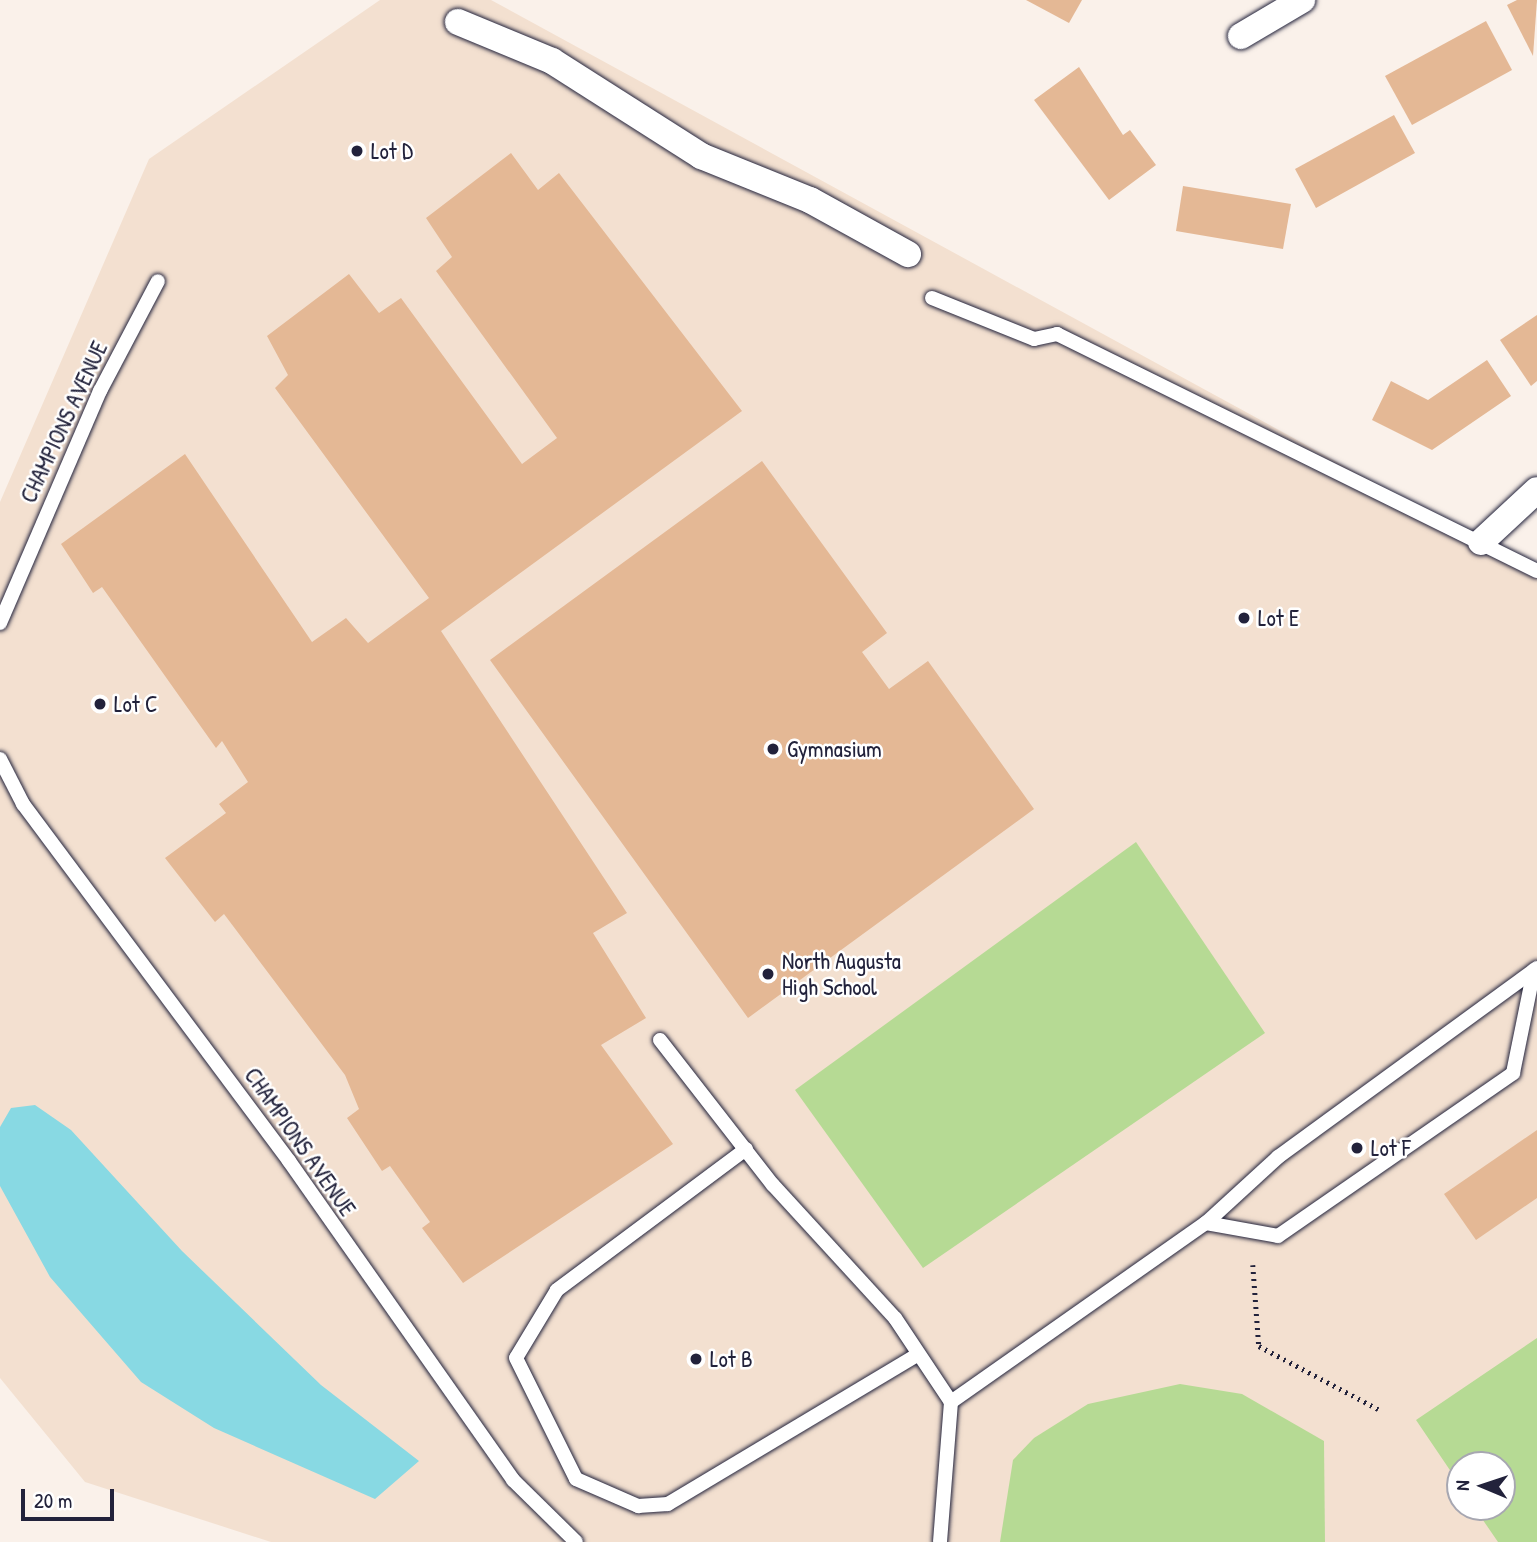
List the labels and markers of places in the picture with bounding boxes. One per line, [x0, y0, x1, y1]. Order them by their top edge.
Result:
place label: Lot D [371, 137, 413, 165]
marker: Lot D [349, 143, 365, 159]
place label: Lot E [1258, 604, 1299, 632]
marker: Lot E [1236, 610, 1252, 626]
place label: Lot C [114, 690, 158, 718]
marker: Lot C [92, 696, 108, 712]
place label: Gymnasium [787, 735, 882, 763]
marker: Gymnasium [765, 741, 781, 757]
place label: North Augusta High School [782, 947, 901, 1001]
marker: North Augusta High School [760, 966, 776, 982]
place label: Lot F [1371, 1134, 1411, 1162]
marker: Lot F [1349, 1140, 1365, 1156]
place label: Lot B [710, 1345, 753, 1373]
marker: Lot B [688, 1351, 704, 1367]

